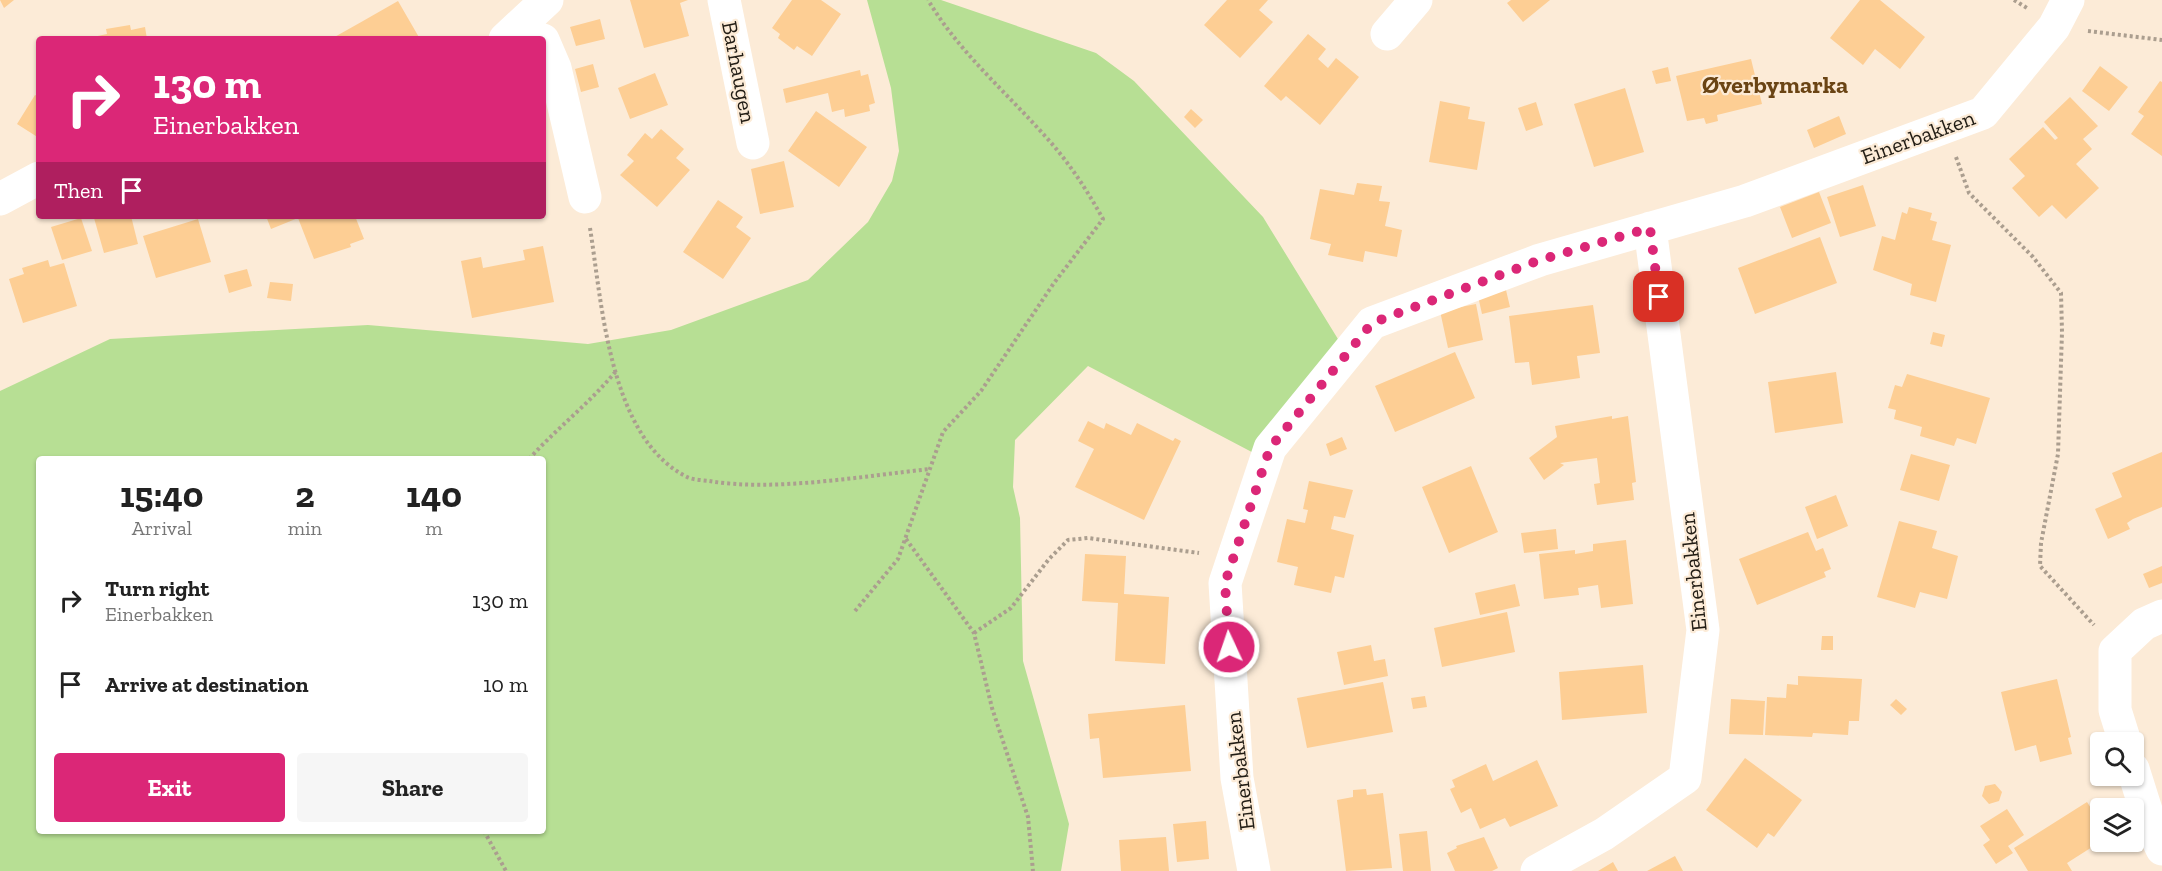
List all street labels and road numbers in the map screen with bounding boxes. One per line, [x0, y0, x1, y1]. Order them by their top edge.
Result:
street label: Barhaugen [716, 19, 762, 126]
street label: Einerbakken [1857, 104, 1979, 170]
street label: Einerbakken [1673, 511, 1713, 633]
street label: Einerbakken [1219, 710, 1261, 832]

